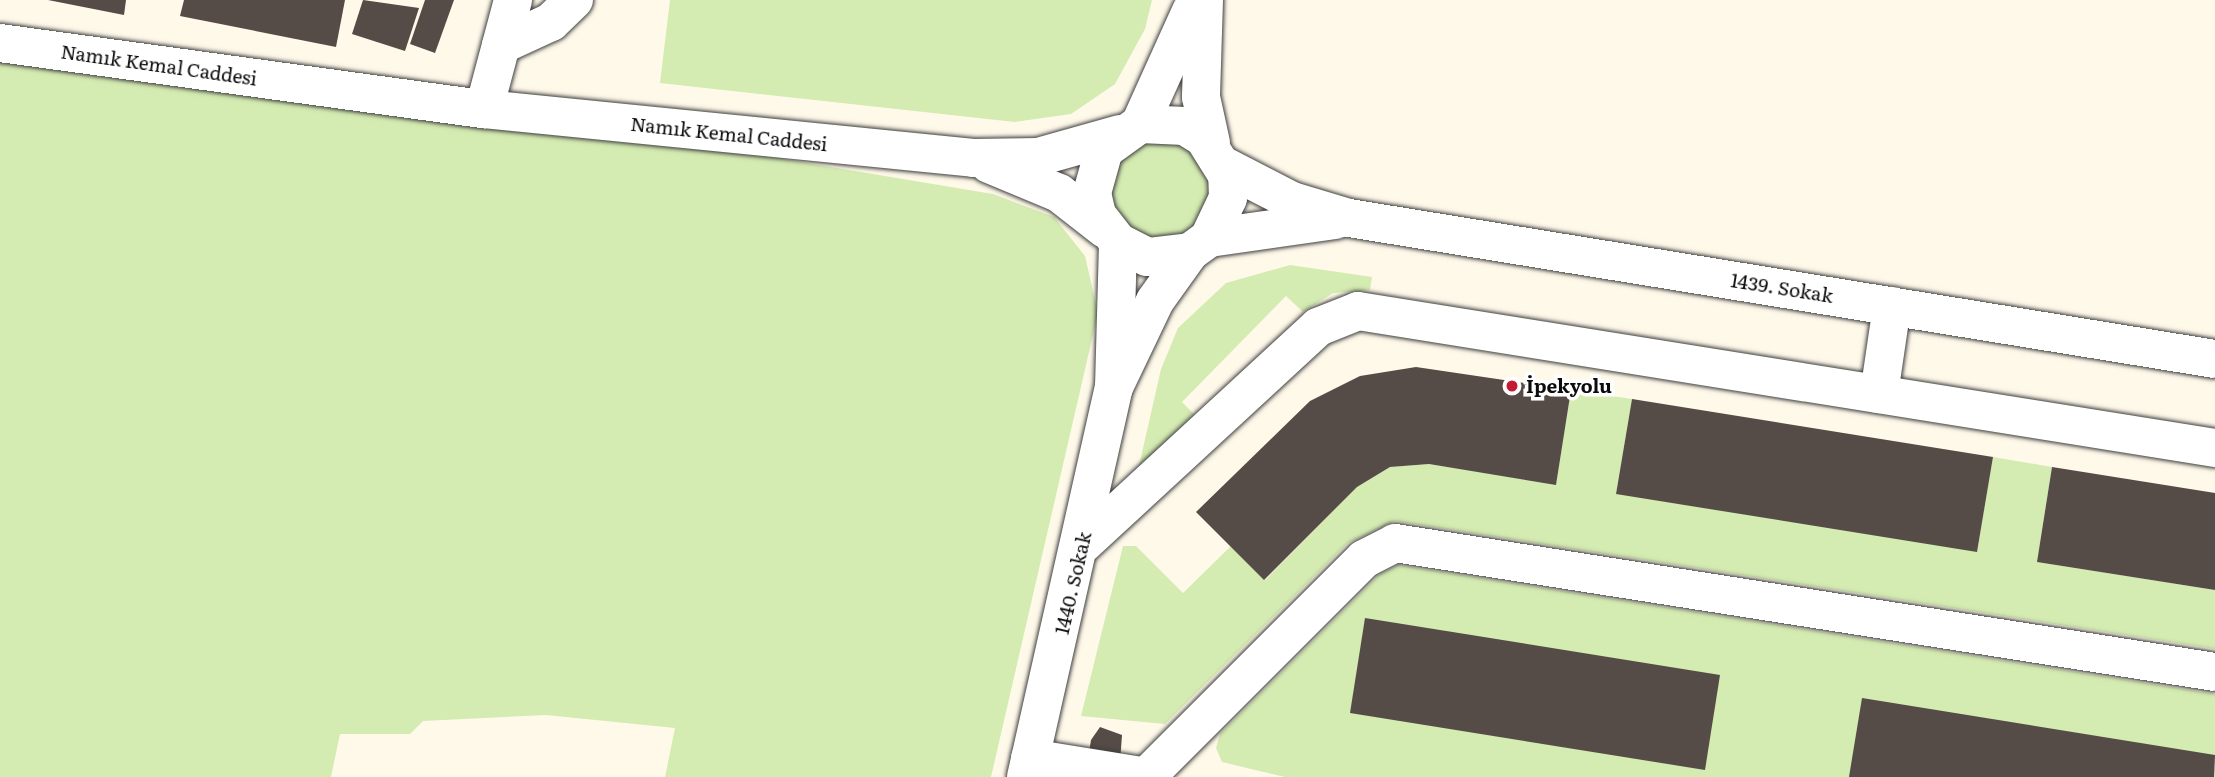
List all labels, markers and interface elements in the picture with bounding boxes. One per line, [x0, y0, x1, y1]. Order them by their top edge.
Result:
street label: Namık Kemal Caddesi [59, 40, 259, 90]
street label: Namık Kemal Caddesi [629, 112, 829, 156]
street label: 1439. Sokak [1729, 269, 1835, 307]
place label: İpekyolu [1526, 375, 1612, 397]
marker: İpekyolu [1504, 378, 1520, 394]
street label: 1440. Sokak [1050, 529, 1096, 637]

